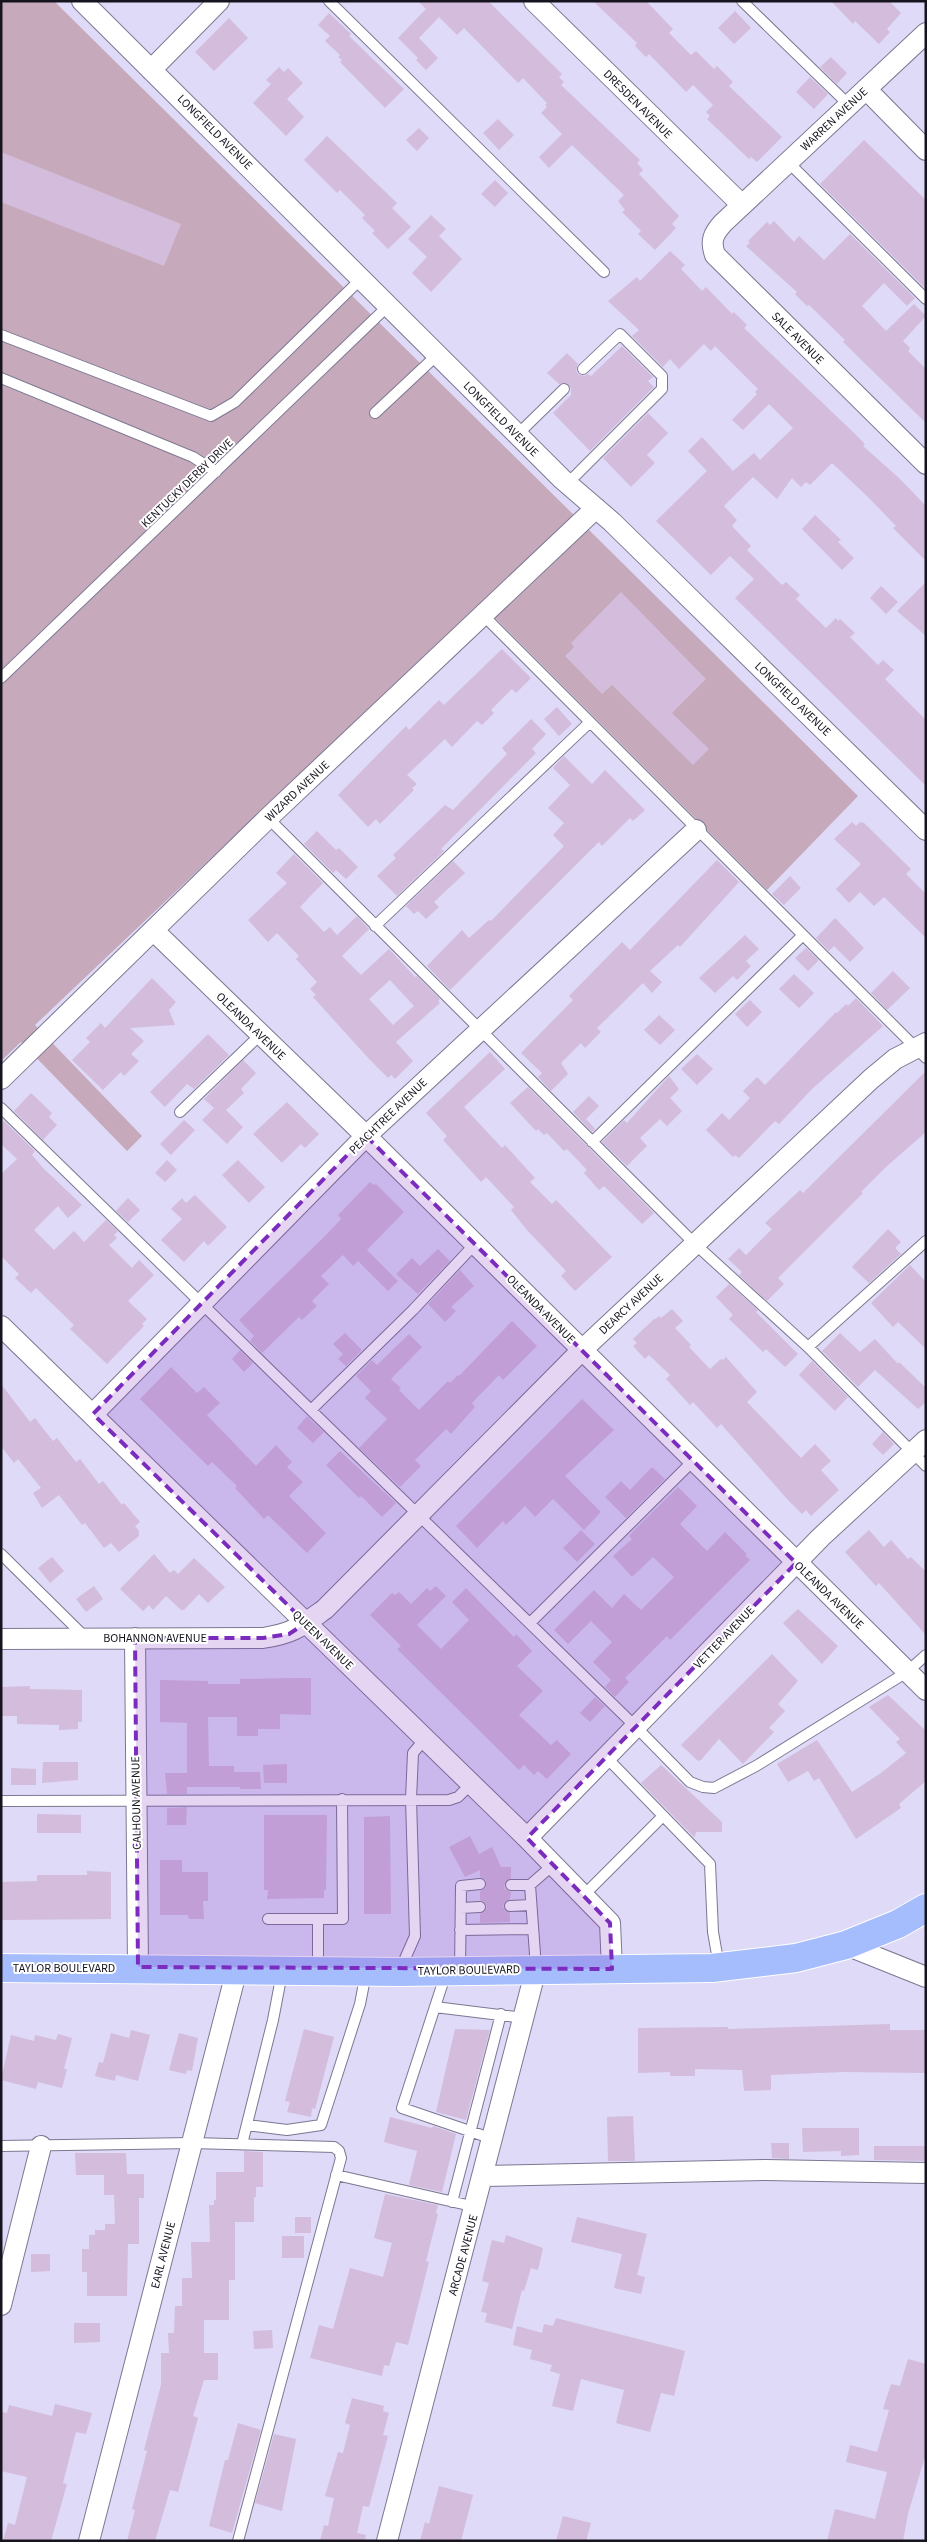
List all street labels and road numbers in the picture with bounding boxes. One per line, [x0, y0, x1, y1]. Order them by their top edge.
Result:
street label: DRESDEN AVENUE [599, 66, 676, 143]
street label: WARREN AVENUE [797, 84, 872, 155]
street label: LONGFIELD AVENUE [173, 91, 256, 174]
street label: SALE AVENUE [768, 308, 828, 368]
street label: LONGFIELD AVENUE [459, 378, 542, 461]
street label: KENTUCKY DERBY DRIVE [137, 435, 237, 532]
street label: LONGFIELD AVENUE [751, 658, 835, 740]
street label: WIZARD AVENUE [261, 757, 333, 826]
street label: OLEANDA AVENUE [212, 989, 289, 1064]
street label: PEACHTREE AVENUE [345, 1074, 431, 1158]
street label: DEARCY AVENUE [595, 1270, 667, 1339]
street label: OLEANDA AVENUE [502, 1271, 579, 1348]
street label: OLEANDA AVENUE [790, 1558, 867, 1633]
street label: VETTER AVENUE [690, 1602, 759, 1673]
street label: QUEEN AVENUE [288, 1607, 357, 1674]
street label: BOHANNON AVENUE [103, 1630, 207, 1647]
street label: CALHOUN AVENUE [127, 1756, 146, 1850]
street label: TAYLOR BOULEVARD [13, 1960, 115, 1977]
street label: TAYLOR BOULEVARD [418, 1961, 520, 1980]
street label: ARCADE AVENUE [444, 2213, 483, 2298]
street label: EARL AVENUE [147, 2220, 180, 2290]

